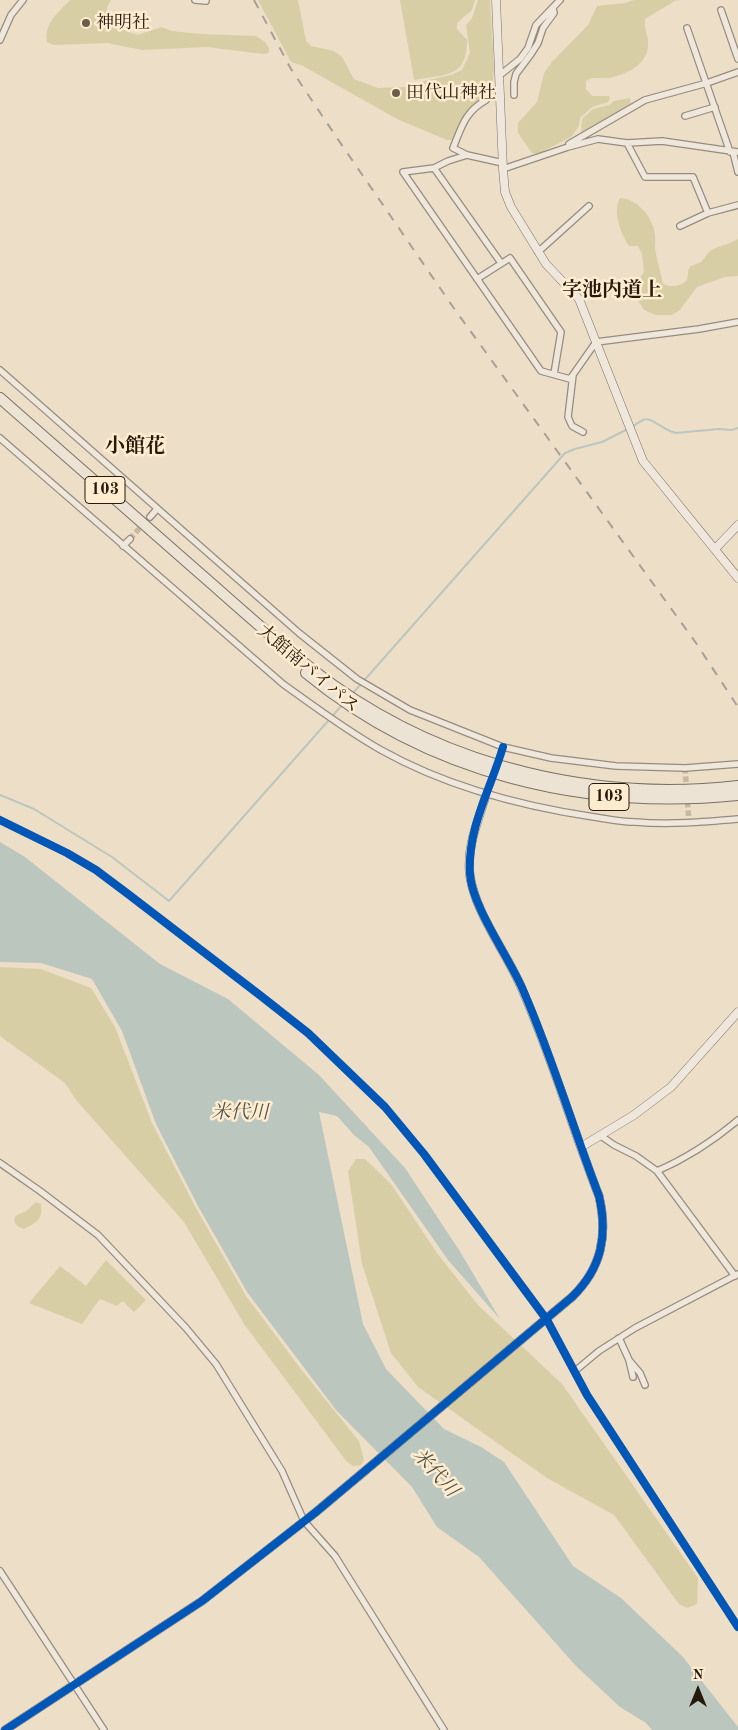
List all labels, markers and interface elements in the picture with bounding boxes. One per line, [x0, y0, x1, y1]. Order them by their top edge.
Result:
place label: 神明社 [96, 12, 150, 34]
marker: 神明社 [80, 17, 92, 29]
place label: 田代山神社 [406, 82, 496, 104]
marker: 田代山神社 [390, 87, 402, 99]
district label: 字池内道上 [562, 279, 662, 303]
district label: 小館花 [105, 435, 165, 459]
road number: 103 [85, 476, 125, 504]
street label: 大館南バイパス [253, 620, 363, 718]
road number: 103 [589, 784, 629, 810]
water label: 米代川 [212, 1102, 268, 1124]
water label: 米代川 [407, 1444, 463, 1502]
north arrow [673, 1665, 723, 1715]
text: N [693, 1668, 703, 1682]

